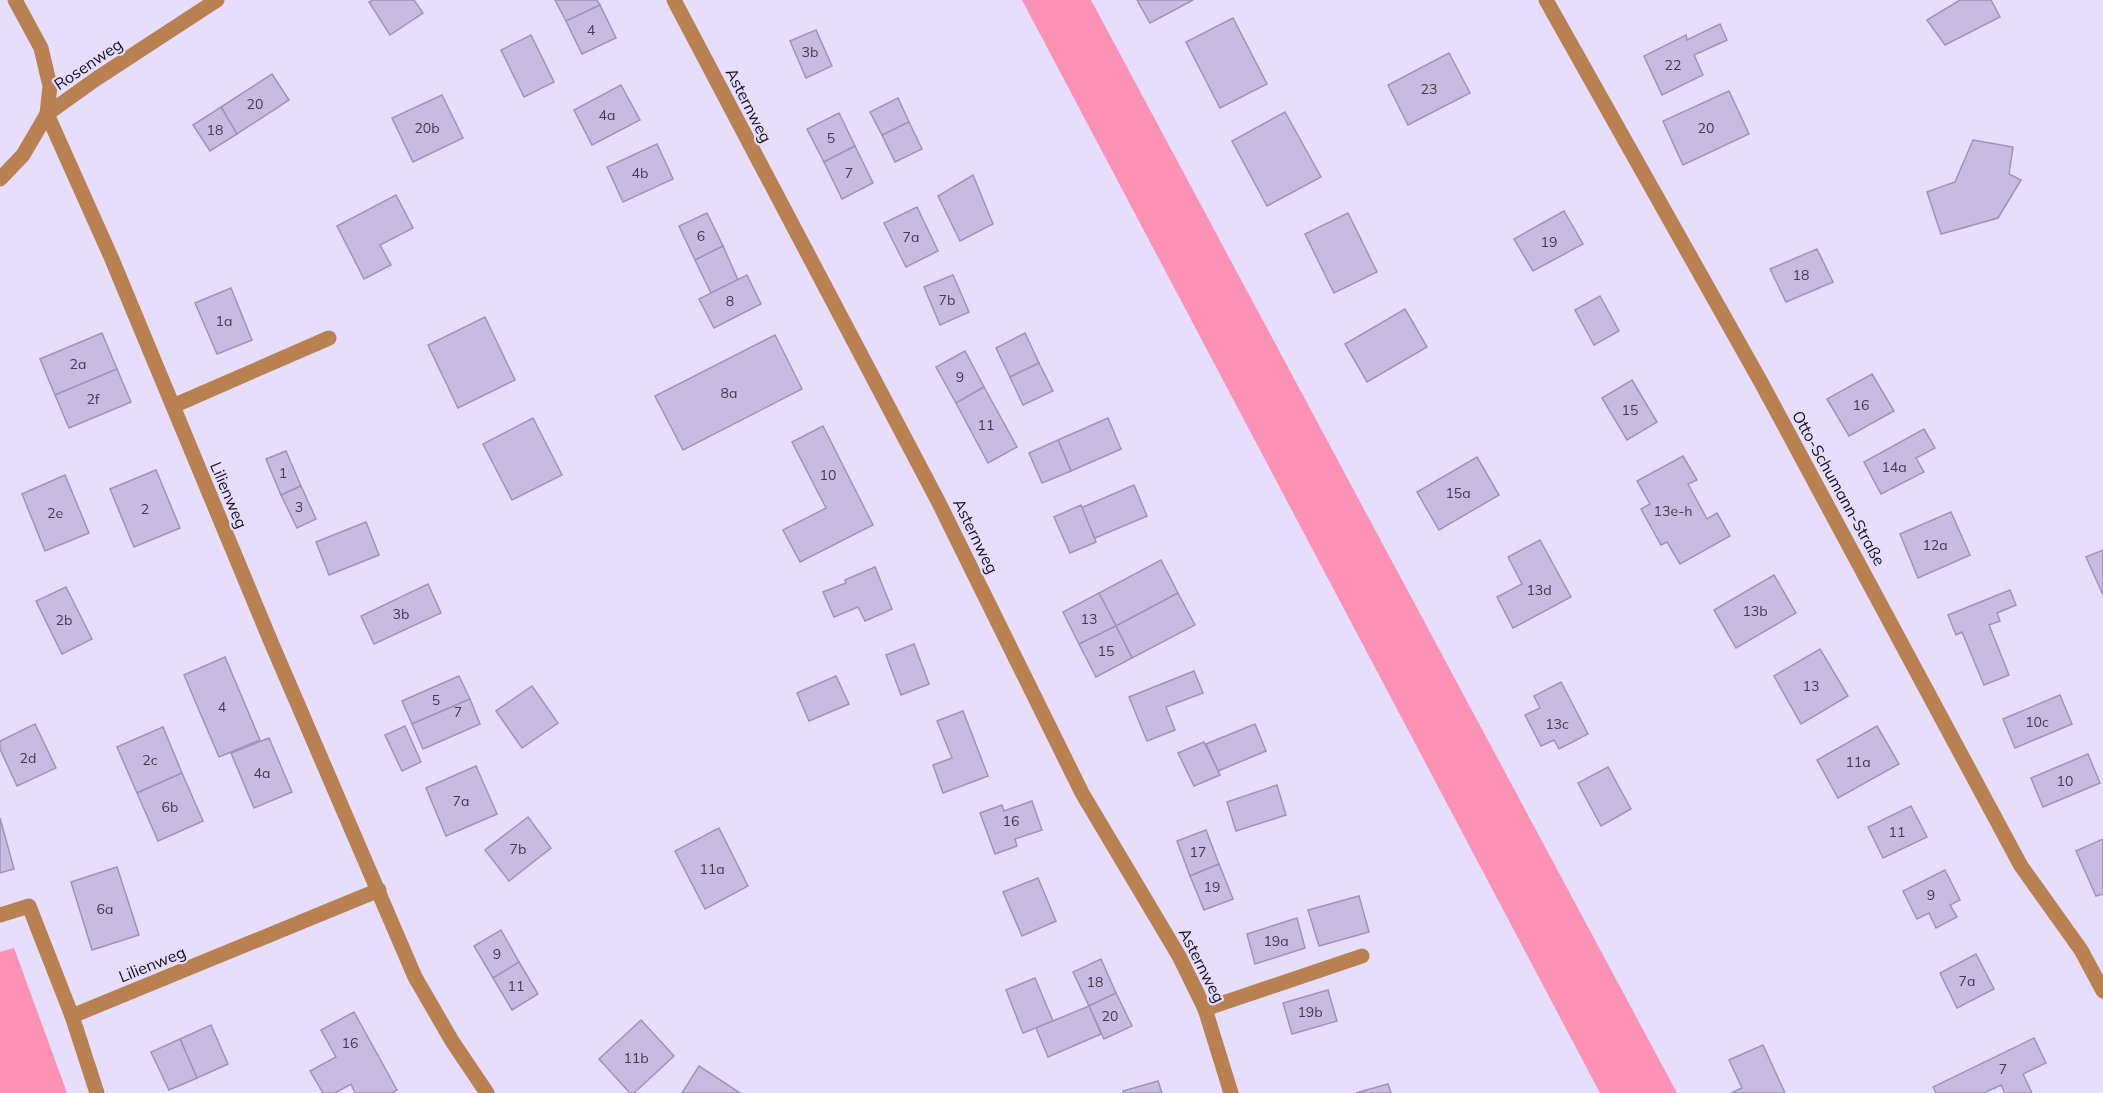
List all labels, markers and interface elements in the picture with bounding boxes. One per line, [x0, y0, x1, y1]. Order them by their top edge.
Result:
house number: 4 [587, 21, 596, 39]
street label: Rosenweg [50, 34, 126, 94]
house number: 3b [802, 43, 818, 61]
house number: 22 [1665, 56, 1681, 74]
street label: Asternweg [722, 64, 776, 146]
house number: 23 [1421, 80, 1437, 98]
house number: 20 [247, 95, 263, 113]
house number: 4a [599, 106, 615, 124]
house number: 20b [414, 119, 440, 137]
house number: 20 [1698, 119, 1714, 137]
house number: 18 [207, 121, 223, 139]
house number: 5 [827, 129, 835, 147]
house number: 4b [632, 164, 648, 182]
house number: 7 [845, 164, 853, 182]
house number: 6 [697, 227, 705, 245]
house number: 7a [903, 228, 919, 246]
house number: 19 [1541, 233, 1557, 251]
house number: 18 [1793, 266, 1809, 284]
house number: 7b [939, 291, 955, 309]
house number: 8 [726, 292, 734, 310]
house number: 1a [216, 312, 232, 330]
house number: 2a [70, 355, 86, 373]
house number: 9 [956, 368, 964, 386]
house number: 8a [721, 384, 737, 402]
house number: 2f [86, 390, 100, 408]
house number: 16 [1853, 396, 1869, 414]
house number: 15 [1622, 401, 1638, 419]
street label: Otto-Schumann-Straße [1788, 407, 1890, 569]
house number: 11 [978, 416, 994, 434]
house number: 14a [1881, 458, 1907, 476]
street label: Lilienweg [206, 459, 252, 531]
house number: 1 [279, 464, 287, 482]
house number: 10 [820, 466, 836, 484]
house number: 15a [1445, 484, 1471, 502]
street label: Asternweg [949, 495, 1003, 577]
house number: 3 [295, 498, 303, 516]
house number: 2 [141, 500, 149, 518]
house number: 13e-h [1654, 502, 1692, 520]
house number: 2e [47, 504, 63, 522]
house number: 12a [1922, 536, 1948, 554]
house number: 13d [1526, 581, 1552, 599]
house number: 13b [1742, 602, 1768, 620]
house number: 3b [393, 605, 409, 623]
house number: 13 [1081, 610, 1097, 628]
house number: 2b [56, 611, 72, 629]
house number: 15 [1098, 642, 1114, 660]
house number: 13 [1803, 677, 1819, 695]
house number: 5 [432, 691, 440, 709]
house number: 4 [218, 698, 227, 716]
house number: 7 [454, 703, 462, 721]
house number: 10c [2025, 713, 2049, 731]
house number: 13c [1545, 715, 1569, 733]
house number: 2d [20, 749, 36, 767]
house number: 2c [142, 751, 158, 769]
house number: 11a [1845, 753, 1871, 771]
house number: 4a [254, 764, 270, 782]
house number: 10 [2057, 772, 2073, 790]
house number: 7a [453, 792, 469, 810]
house number: 6b [162, 798, 178, 816]
house number: 16 [1003, 812, 1019, 830]
house number: 11 [1889, 823, 1905, 841]
house number: 7b [510, 840, 526, 858]
house number: 17 [1190, 843, 1206, 861]
house number: 11a [699, 860, 725, 878]
house number: 19 [1204, 878, 1220, 896]
house number: 9 [1927, 886, 1935, 904]
house number: 6a [97, 900, 113, 918]
street label: Asternweg [1175, 924, 1229, 1006]
house number: 19a [1263, 932, 1289, 950]
street label: Lilienweg [116, 942, 188, 986]
house number: 9 [493, 945, 501, 963]
house number: 7a [1959, 972, 1975, 990]
house number: 18 [1087, 973, 1103, 991]
house number: 11 [508, 977, 524, 995]
house number: 19b [1297, 1003, 1323, 1021]
house number: 20 [1102, 1007, 1118, 1025]
house number: 16 [342, 1034, 358, 1052]
house number: 11b [623, 1049, 649, 1067]
house number: 7 [1999, 1060, 2007, 1078]

